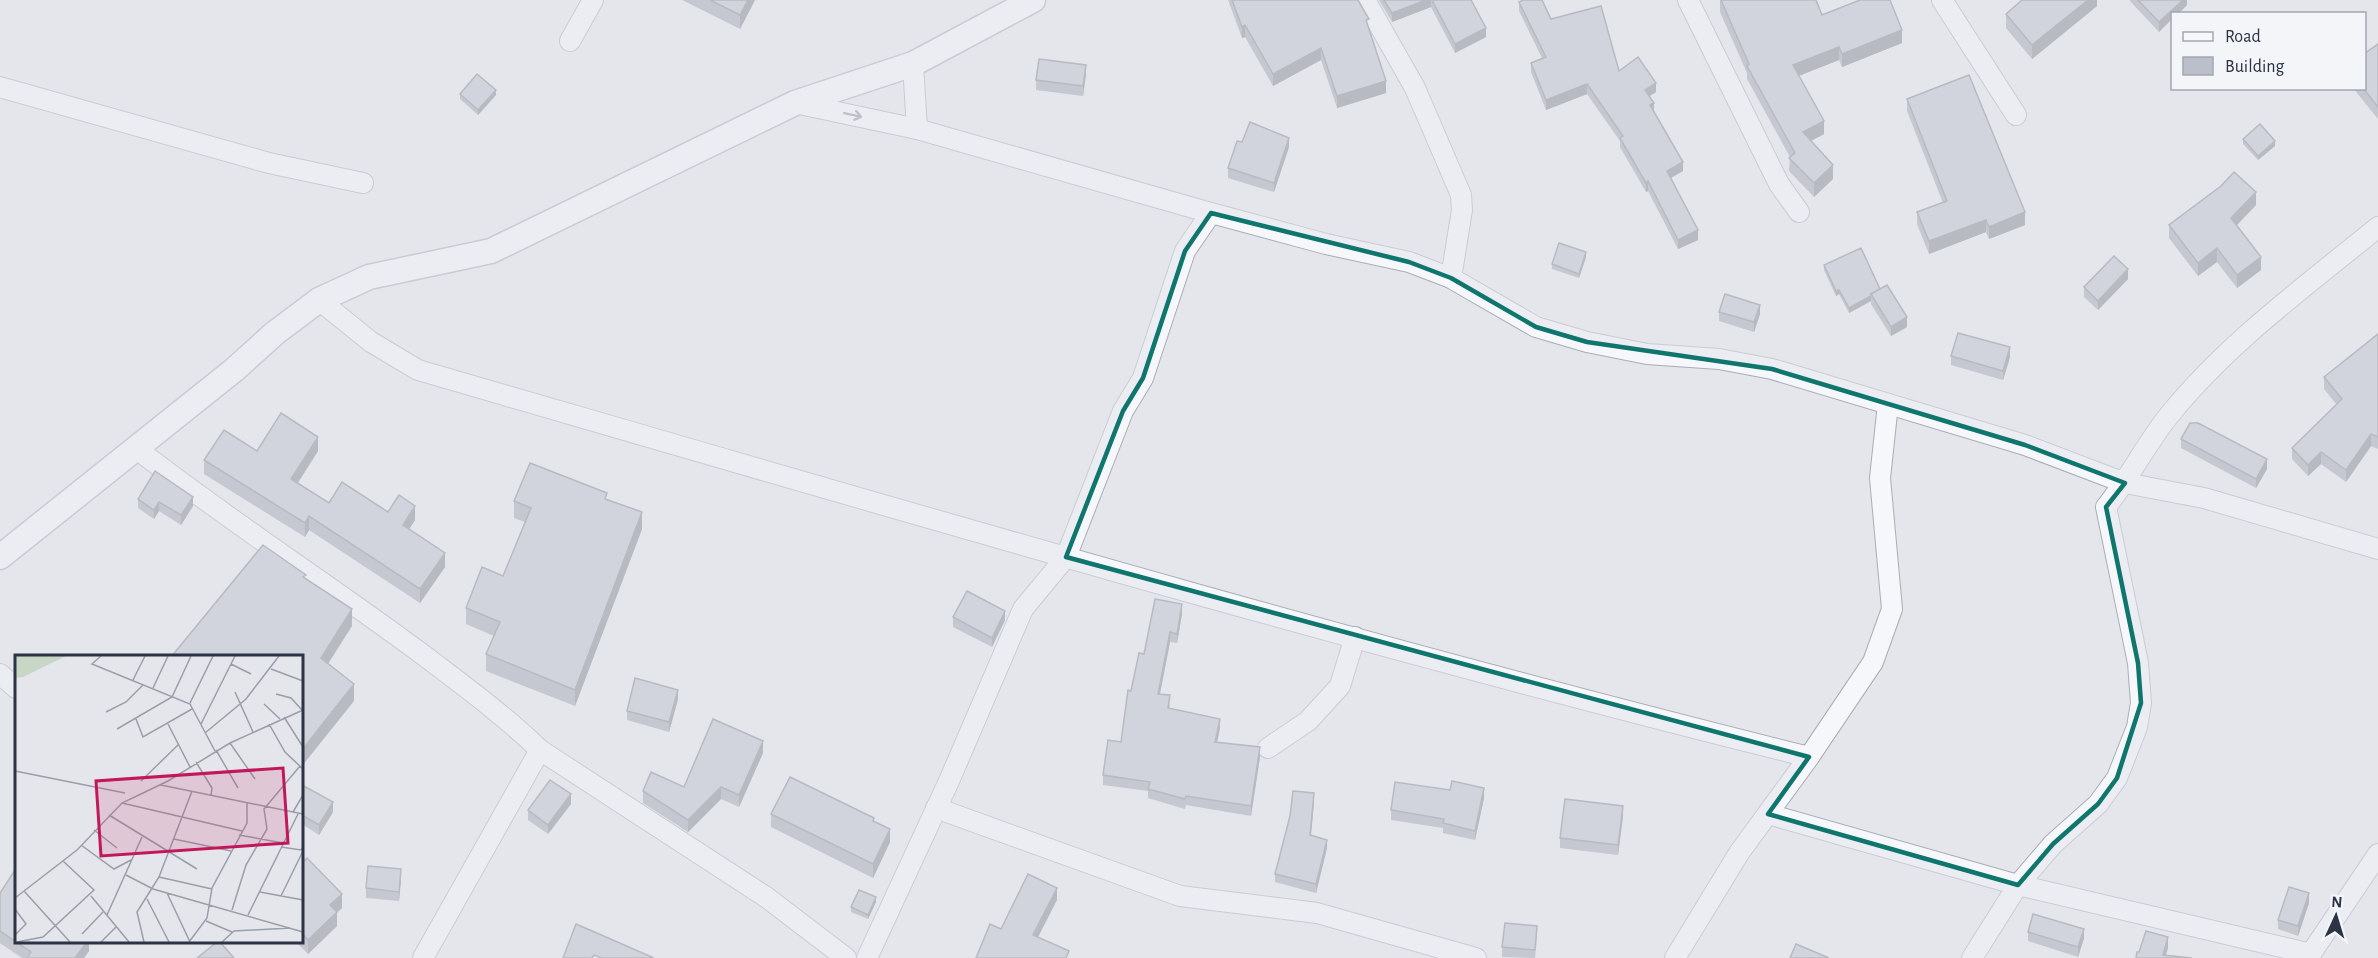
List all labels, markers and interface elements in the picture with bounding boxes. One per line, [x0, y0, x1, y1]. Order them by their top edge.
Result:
legend [2171, 12, 2366, 90]
text: Road [2225, 28, 2261, 46]
text: Building [2225, 58, 2285, 76]
one-way arrow [842, 110, 862, 121]
inset map [15, 655, 303, 943]
north arrow [2306, 886, 2366, 946]
text: N [2331, 894, 2343, 910]

